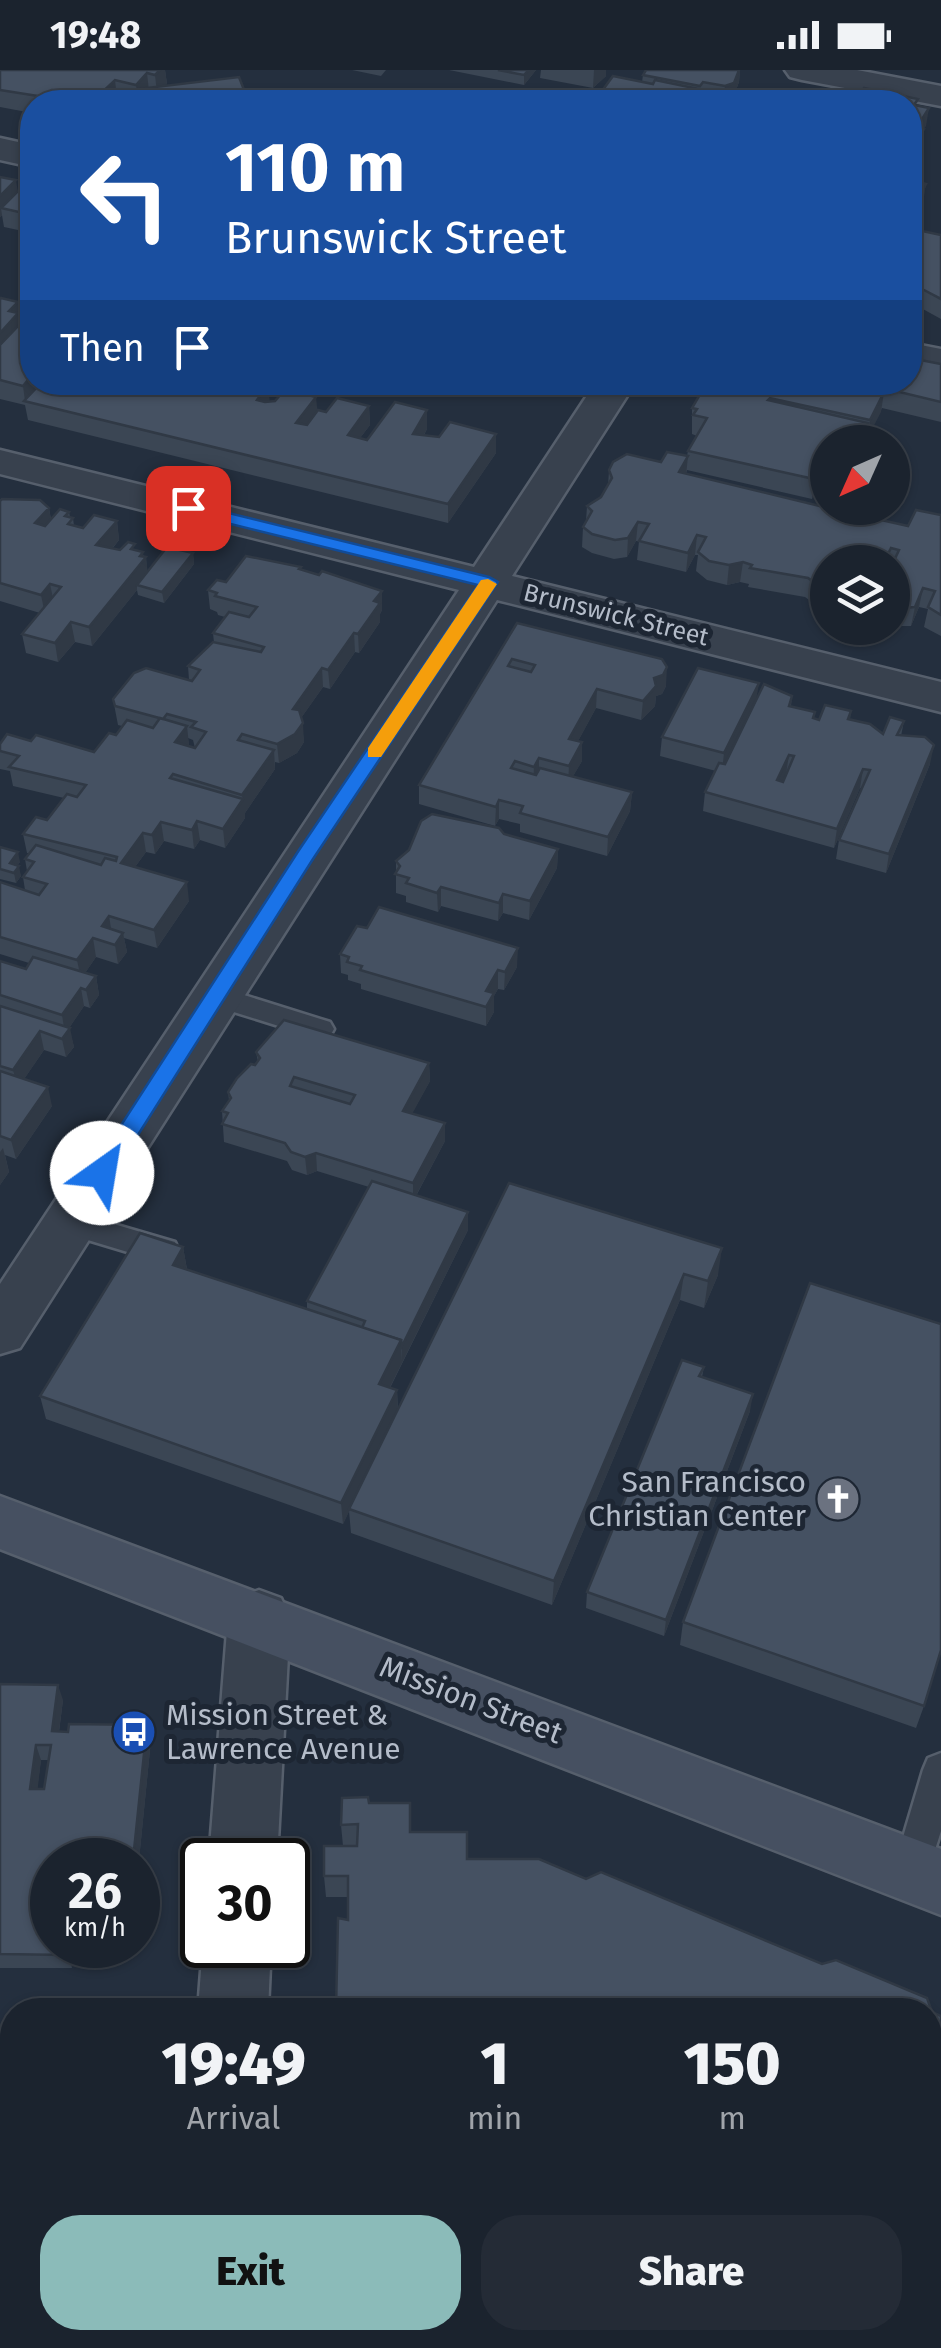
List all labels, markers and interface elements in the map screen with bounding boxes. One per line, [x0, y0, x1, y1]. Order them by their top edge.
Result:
text: 19:48 [50, 12, 141, 58]
text: 110 m [225, 126, 405, 210]
icon: left [60, 130, 190, 260]
text: Brunswick Street [225, 211, 567, 265]
icon: arrive [165, 320, 220, 375]
text: Then [60, 325, 145, 371]
north arrow [810, 425, 910, 525]
map controls [810, 425, 910, 645]
pin [146, 466, 231, 551]
icon: arrive [161, 481, 216, 536]
button: layers [810, 545, 910, 645]
street label: Brunswick Street [520, 577, 713, 653]
position arrow [50, 1121, 154, 1225]
place label: San Francisco Christian Center [588, 1464, 806, 1534]
church icon: San Francisco Christian Center [815, 1476, 861, 1522]
street label: Mission Street [375, 1649, 567, 1751]
place label: Mission Street & Lawrence Avenue [166, 1697, 401, 1767]
bus stop icon: Mission Street & Lawrence Avenue [111, 1709, 157, 1755]
speed limit sign: 30 [180, 1838, 310, 1968]
text: 26 [68, 1861, 122, 1921]
text: km/h [64, 1913, 126, 1943]
text: 19:49 [161, 2028, 306, 2100]
text: 1 [481, 2028, 509, 2100]
text: 150 [684, 2028, 781, 2100]
text: Arrival [187, 2099, 280, 2137]
text: min [467, 2099, 522, 2137]
text: m [718, 2099, 746, 2137]
button: Exit [40, 2215, 461, 2330]
button: Share [481, 2215, 902, 2330]

